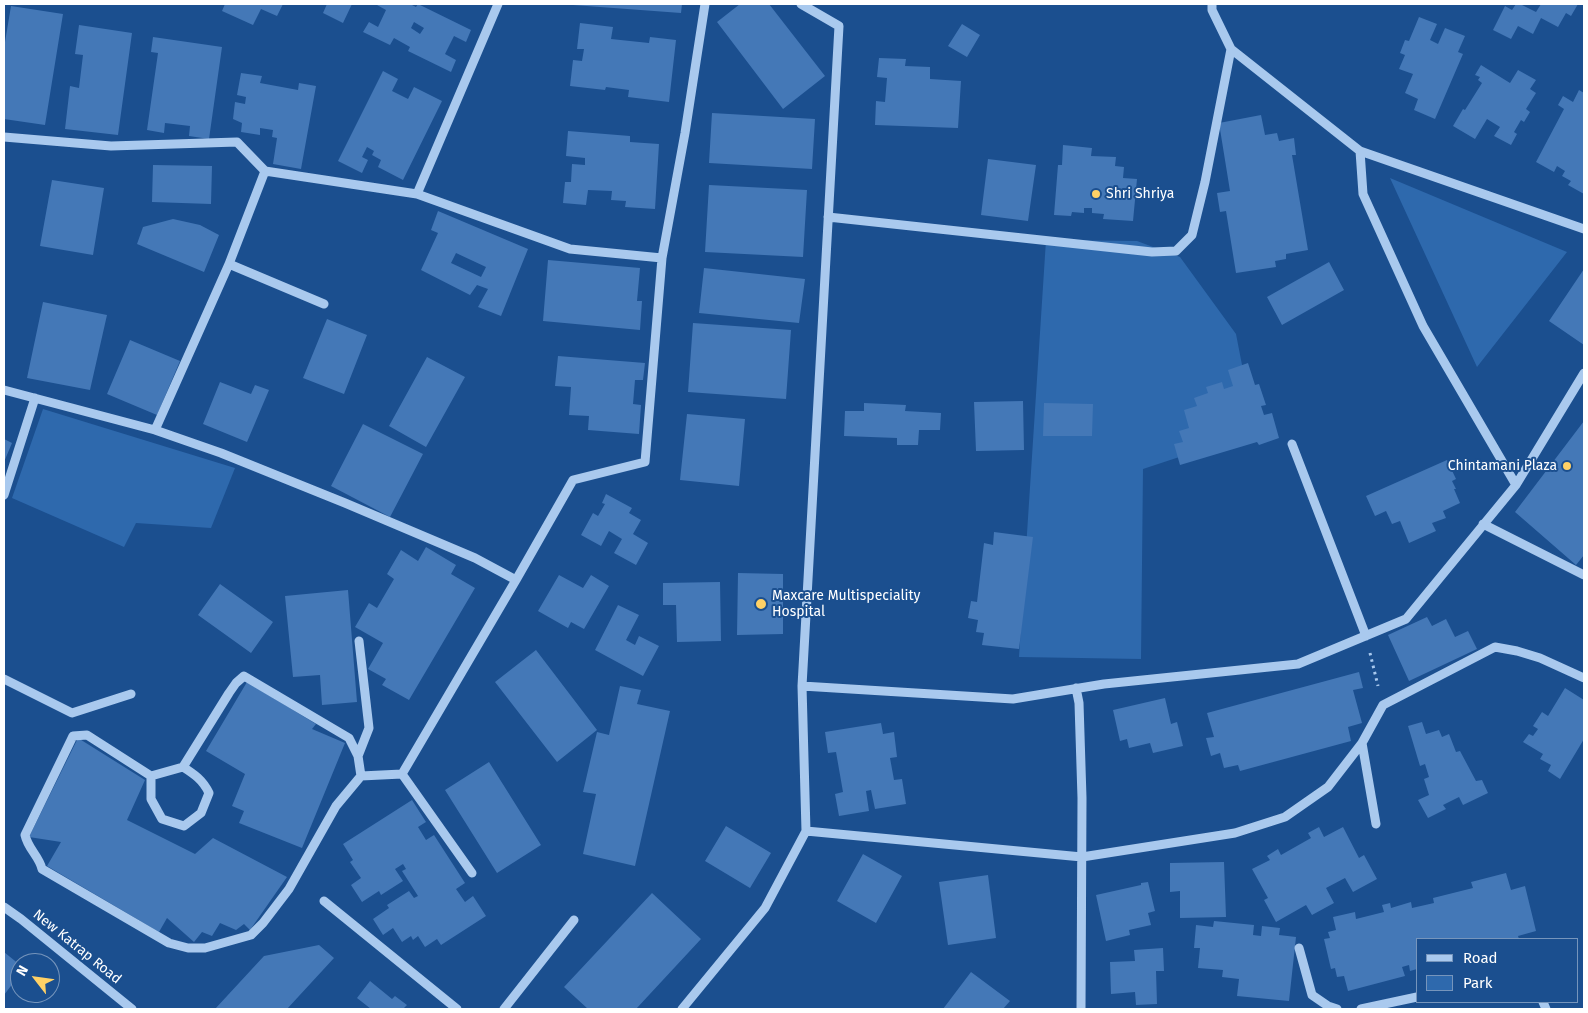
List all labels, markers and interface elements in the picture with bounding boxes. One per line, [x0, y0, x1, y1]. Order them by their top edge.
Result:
place label: Shri Shriya [1106, 186, 1174, 202]
marker: Shri Shriya [1090, 188, 1102, 200]
place label: Chintamani Plaza [1448, 458, 1557, 474]
marker: Chintamani Plaza [1561, 460, 1573, 472]
place label: Maxcare Multispeciality Hospital [772, 588, 920, 620]
marker: Maxcare Multispeciality Hospital [754, 597, 768, 611]
street label: New Katrap Road [30, 906, 124, 988]
legend [1416, 938, 1578, 1003]
text: Road [1463, 949, 1498, 967]
north arrow [10, 953, 60, 1003]
text: N [13, 962, 32, 979]
text: Park [1463, 974, 1493, 992]

